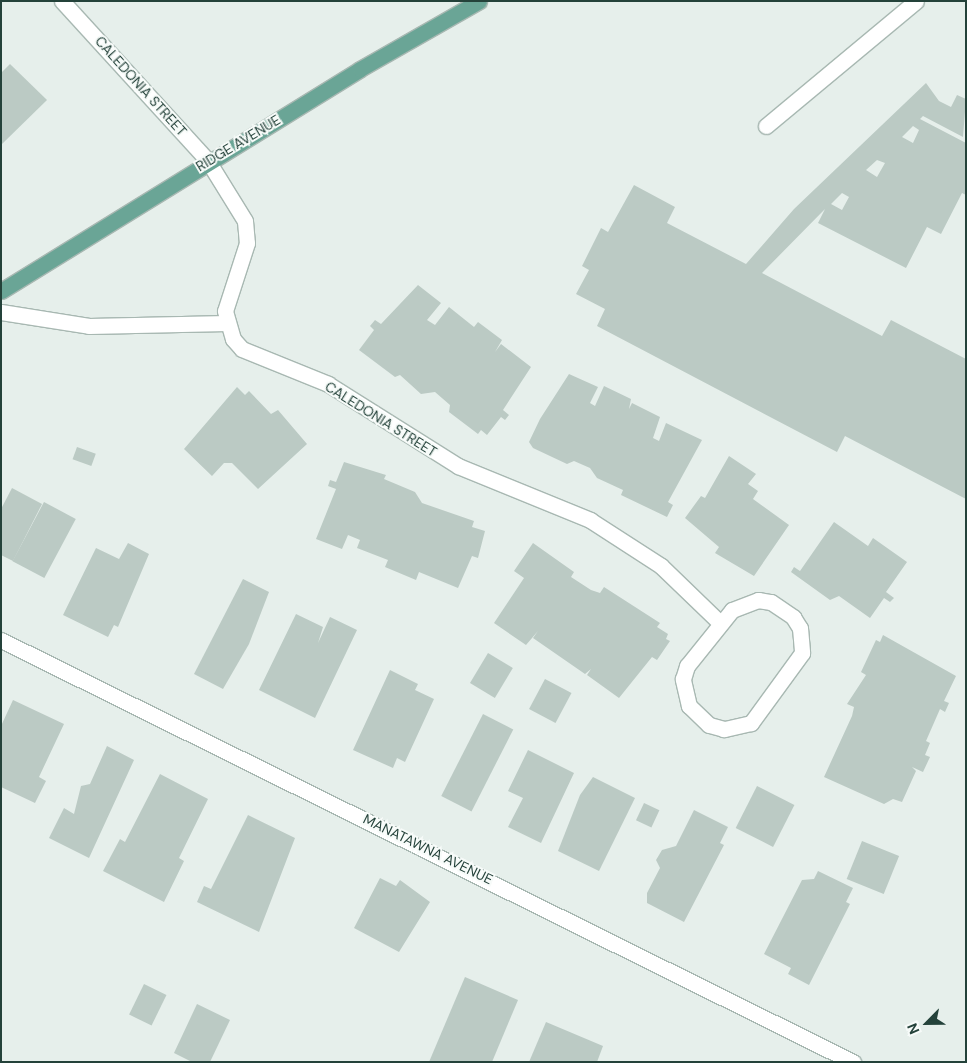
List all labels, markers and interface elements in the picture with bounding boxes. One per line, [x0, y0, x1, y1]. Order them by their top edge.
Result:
street label: CALEDONIA STREET [92, 33, 190, 139]
street label: RIDGE AVENUE [193, 111, 283, 175]
street label: CALEDONIA STREET [322, 378, 440, 460]
street label: MANATAWNA AVENUE [360, 810, 496, 888]
north arrow [902, 998, 952, 1048]
text: N [903, 1021, 923, 1037]

